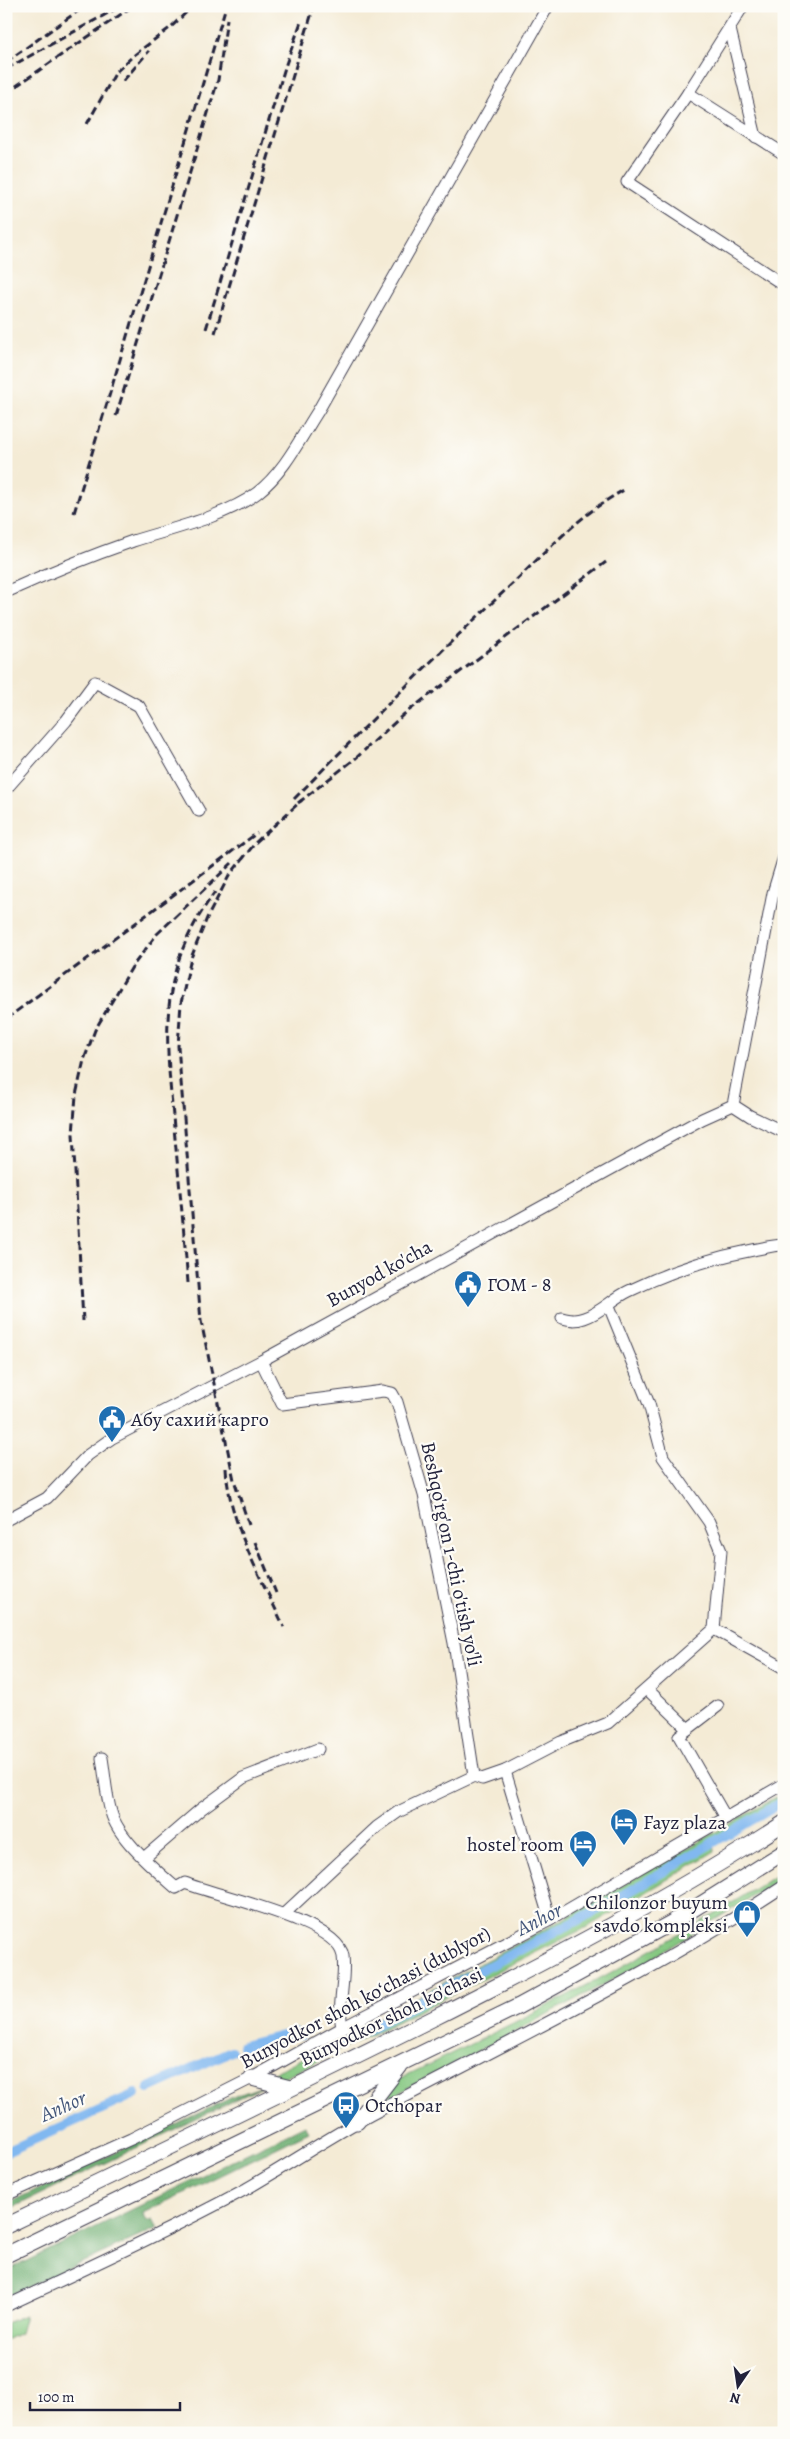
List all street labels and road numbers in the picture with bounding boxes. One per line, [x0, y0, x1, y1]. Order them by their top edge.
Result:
street label: Bunyod ko'cha [322, 1233, 438, 1314]
street label: Beshqo'rg'on 1-chi o'tish yo'li [415, 1439, 489, 1669]
street label: Bunyodkor shoh koʻchasi (dublyor) [235, 1920, 495, 2075]
street label: Bunyodkor shoh ko'chasi [295, 1960, 487, 2073]

